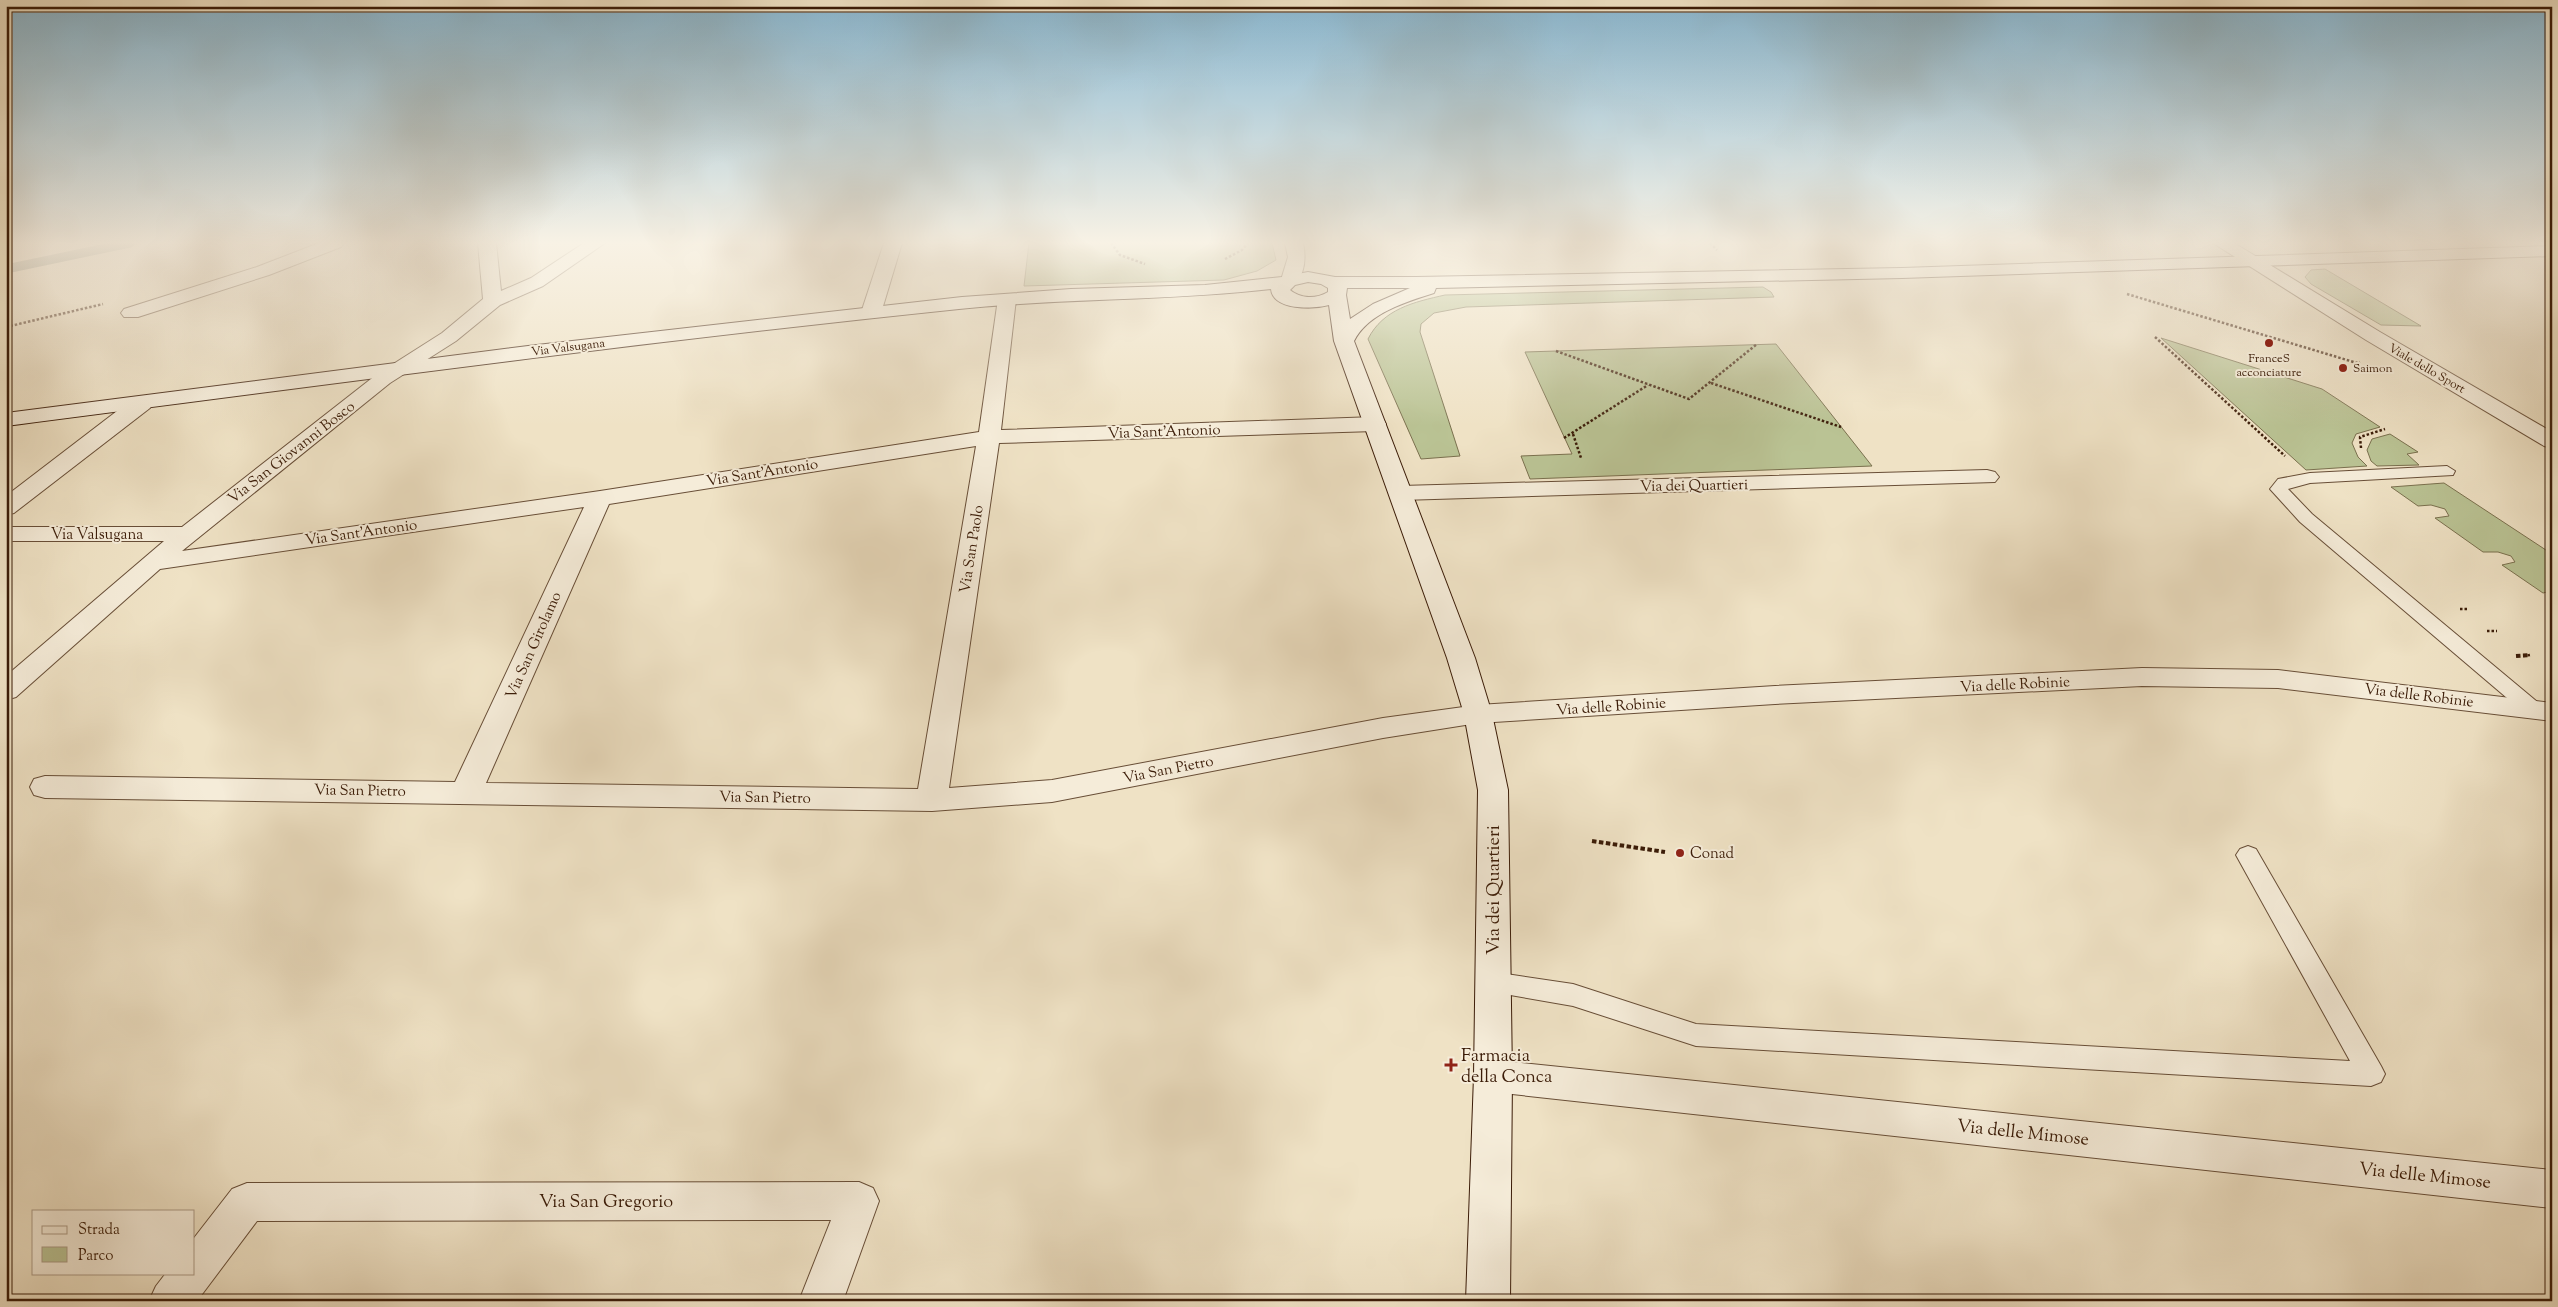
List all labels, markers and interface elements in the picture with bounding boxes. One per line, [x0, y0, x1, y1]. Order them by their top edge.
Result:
street label: Via Valsugana [530, 334, 606, 361]
marker: FranceS acconciature [2263, 337, 2275, 349]
street label: Viale dello Sport [2385, 340, 2468, 398]
place label: FranceS acconciature [2236, 350, 2302, 382]
place label: Saimon [2353, 360, 2393, 378]
marker: Saimon [2337, 362, 2349, 374]
street label: Via San Giovanni Bosco [224, 397, 360, 510]
street label: Via Sant'Antonio [1107, 420, 1221, 445]
street label: Via Sant'Antonio [705, 454, 820, 493]
street label: Via dei Quartieri [1640, 475, 1748, 498]
street label: Via San Paolo [955, 504, 990, 595]
street label: Via Sant'Antonio [304, 515, 419, 552]
street label: Via Valsugana [51, 525, 143, 546]
street label: Via San Girolamo [501, 589, 567, 703]
street label: Via delle Robinie [1960, 672, 2071, 699]
street label: Via delle Robinie [2363, 679, 2475, 714]
street label: Via delle Robinie [1555, 693, 1667, 722]
street label: Via San Pietro [1121, 751, 1215, 790]
street label: Via San Pietro [314, 780, 406, 803]
street label: Via San Pietro [719, 787, 811, 810]
street label: Via dei Quartieri [1482, 825, 1508, 955]
place label: Conad [1690, 844, 1734, 865]
marker: Conad [1674, 847, 1686, 859]
place label: Farmacia della Conca [1461, 1044, 1552, 1091]
marker: Farmacia della Conca [1445, 1059, 1457, 1071]
street label: Via delle Mimose [1955, 1114, 2090, 1154]
street label: Via delle Mimose [2357, 1157, 2492, 1197]
street label: Via San Gregorio [539, 1190, 673, 1216]
legend [32, 1210, 195, 1274]
text: Strada [78, 1220, 120, 1241]
text: Parco [78, 1246, 114, 1267]

